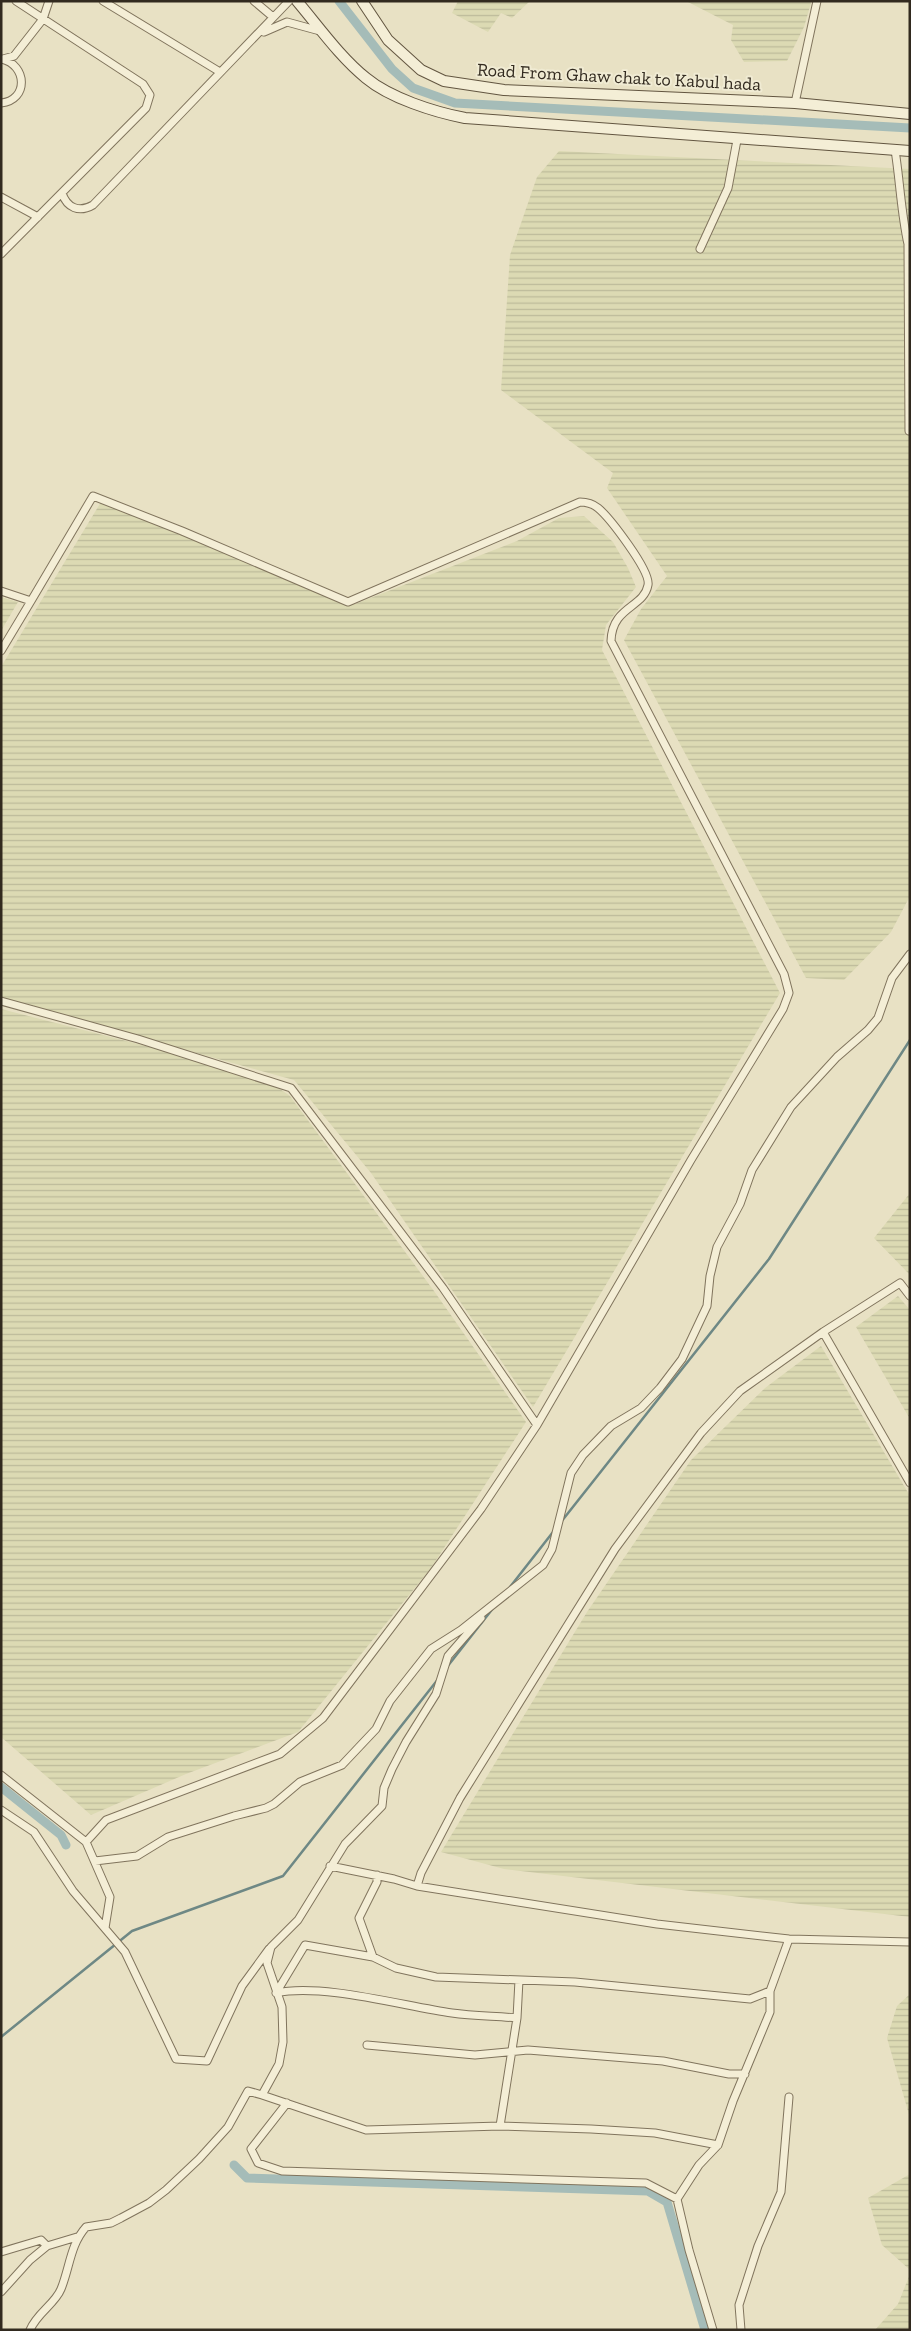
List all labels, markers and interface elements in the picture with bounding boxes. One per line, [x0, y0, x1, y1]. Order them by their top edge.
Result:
street label: Road From Ghaw chak to Kabul hada [476, 59, 762, 95]

